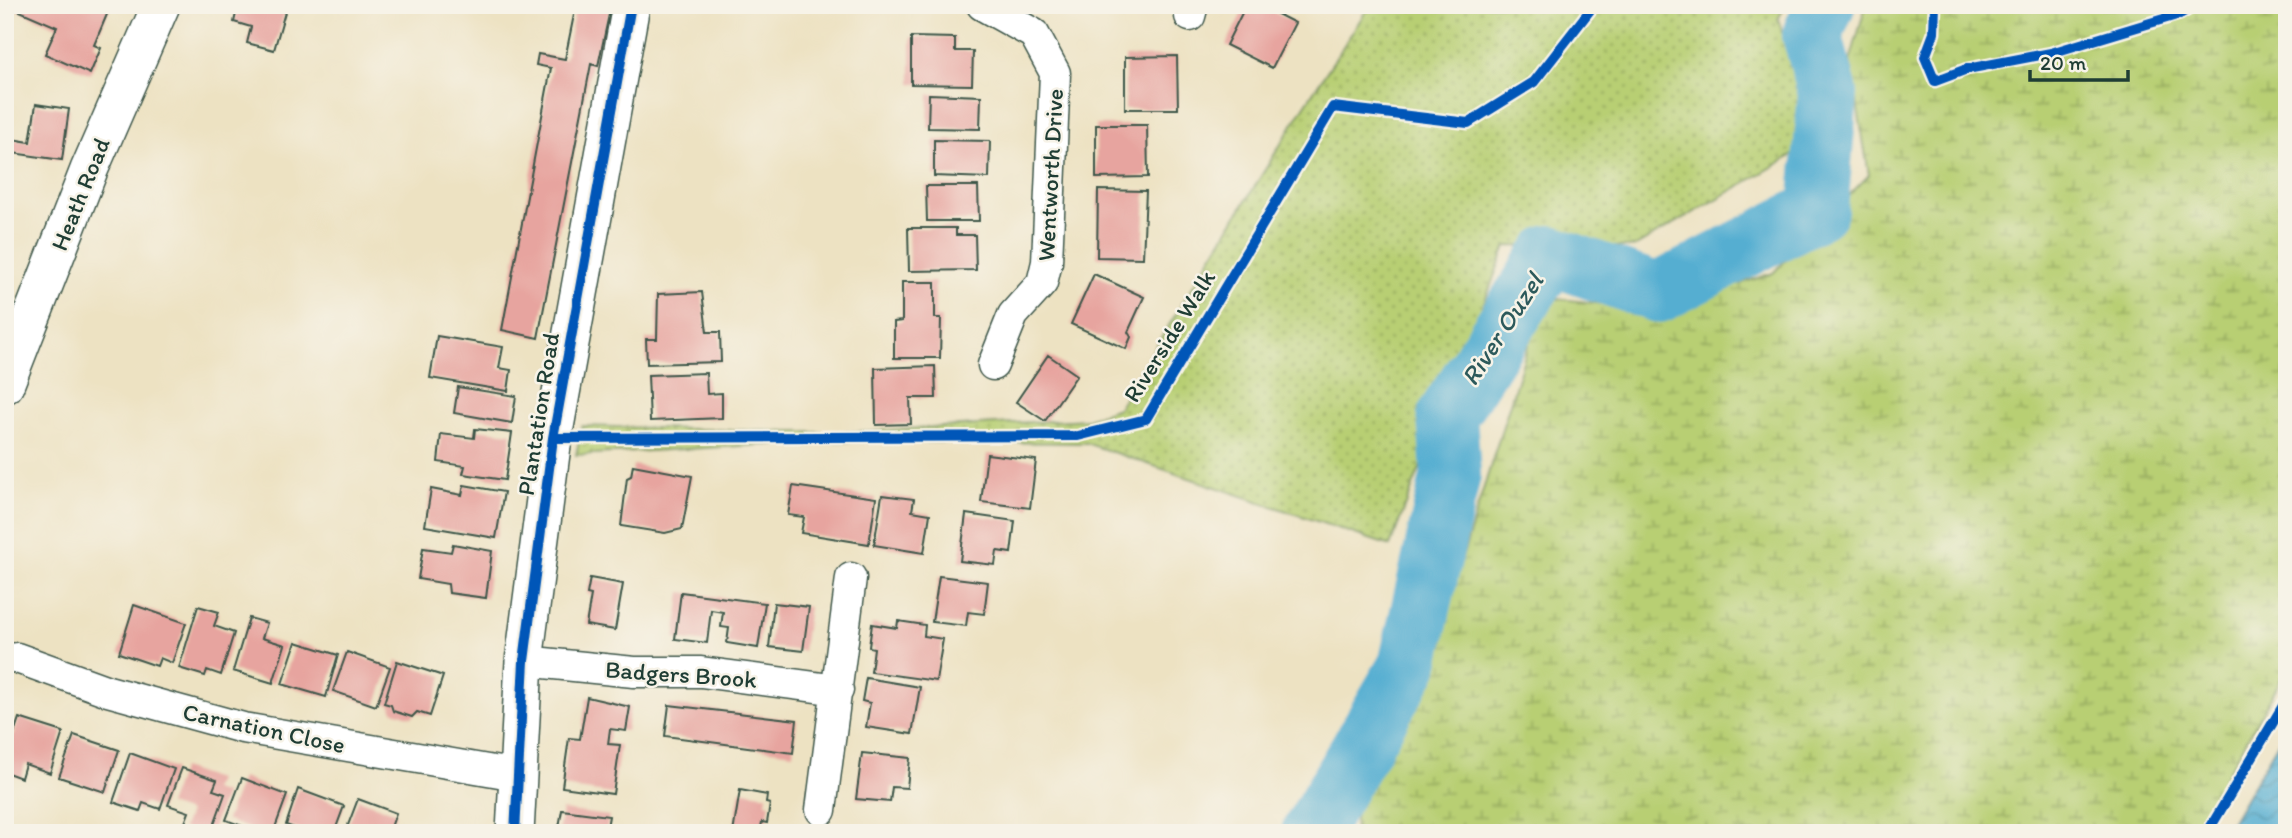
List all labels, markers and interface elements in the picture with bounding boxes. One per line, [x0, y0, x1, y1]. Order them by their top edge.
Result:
scale bar [2030, 38, 2128, 82]
text: 20 m [2040, 50, 2087, 75]
street label: Wentworth Drive [1031, 88, 1069, 262]
street label: Heath Road [44, 133, 116, 255]
street label: Riverside Walk [1117, 264, 1222, 408]
water label: River Ouzel [1454, 265, 1551, 391]
street label: Plantation Road [511, 331, 565, 497]
street label: Badgers Brook [604, 654, 758, 694]
street label: Carnation Close [180, 697, 348, 759]

